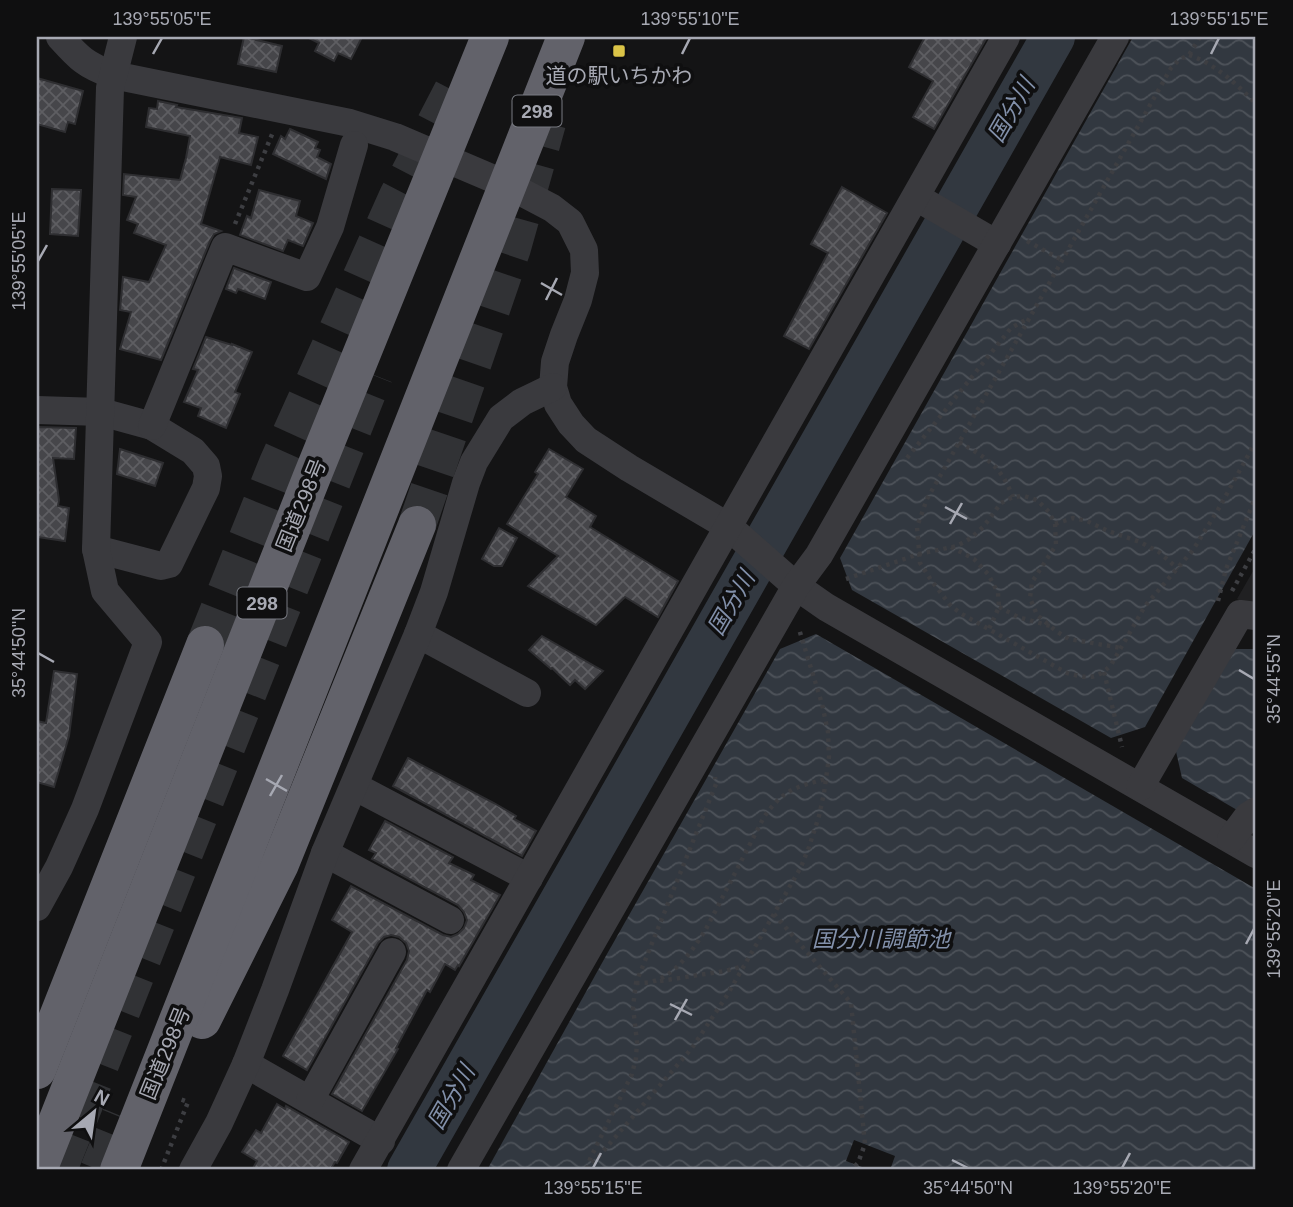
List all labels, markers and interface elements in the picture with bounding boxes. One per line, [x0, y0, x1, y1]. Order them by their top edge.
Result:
text: 139°55'05"E [112, 9, 212, 29]
text: 139°55'10"E [640, 9, 740, 29]
text: 139°55'15"E [1169, 9, 1269, 29]
marker: 道の駅いちかわ [611, 43, 627, 59]
place label: 道の駅いちかわ [546, 64, 693, 87]
water label: 国分川 [982, 71, 1041, 146]
road number: 298 [512, 96, 562, 127]
text: 139°55'05"E [9, 211, 29, 311]
street label: 国道298号 [272, 455, 330, 555]
water label: 国分川 [702, 564, 761, 639]
road number: 298 [238, 588, 286, 618]
text: 35°44'50"N [9, 608, 29, 698]
text: 35°44'55"N [1264, 634, 1284, 724]
text: 139°55'20"E [1264, 879, 1284, 979]
water label: 国分川調節池 [812, 926, 952, 952]
street label: 国道298号 [136, 1003, 194, 1103]
water label: 国分川 [422, 1058, 481, 1133]
north arrow [60, 1078, 130, 1148]
text: N [91, 1085, 113, 1110]
text: 139°55'15"E [543, 1178, 643, 1198]
text: 35°44'50"N [923, 1178, 1013, 1198]
text: 139°55'20"E [1072, 1178, 1172, 1198]

